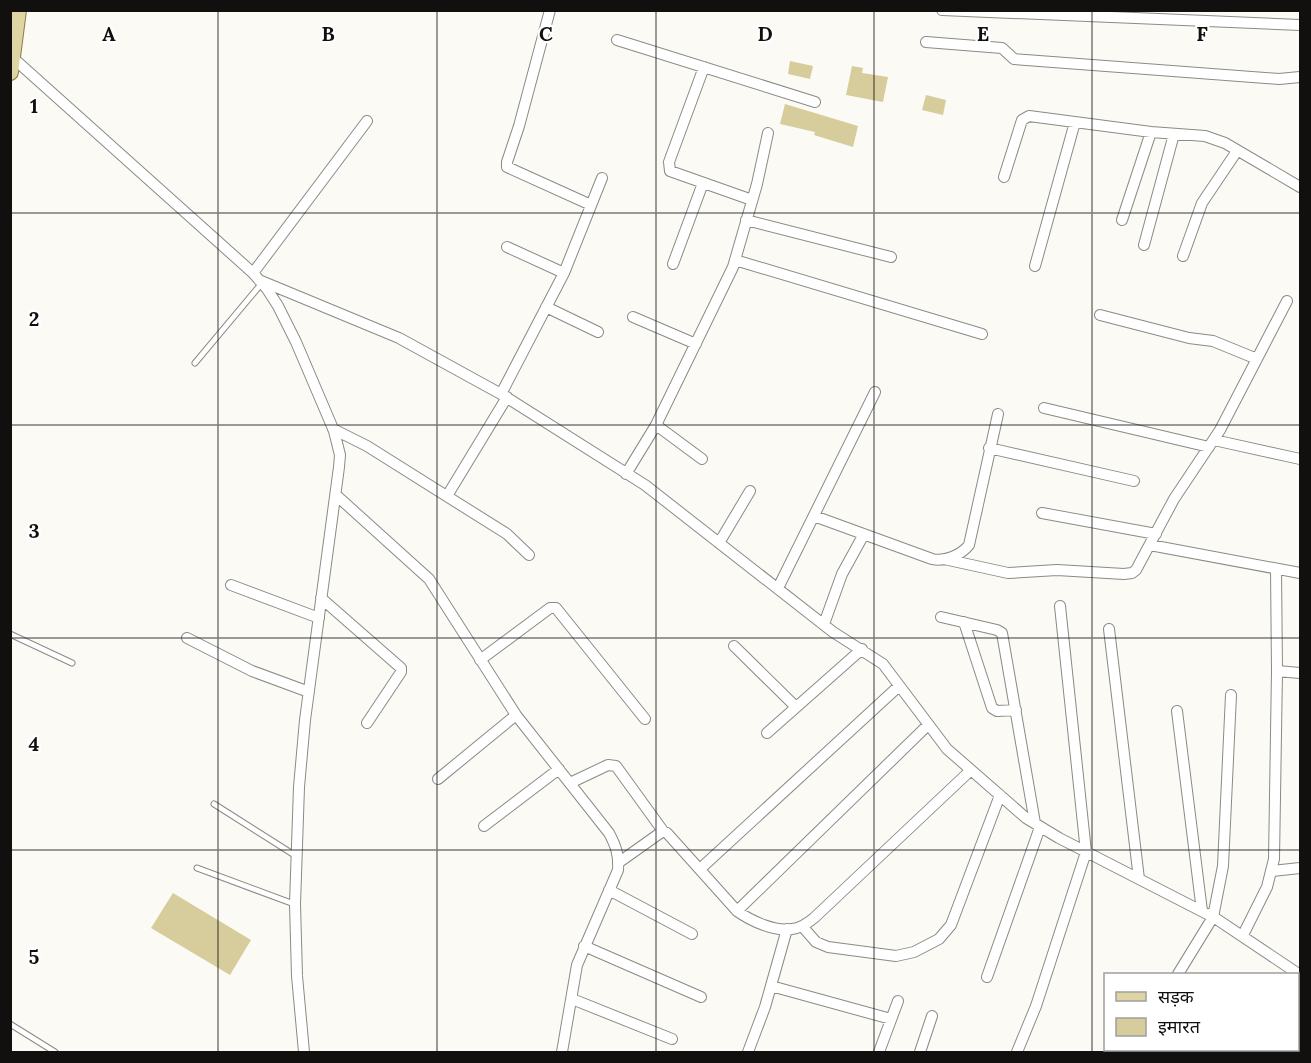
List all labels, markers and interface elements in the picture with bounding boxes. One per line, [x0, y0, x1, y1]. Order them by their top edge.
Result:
text: A [102, 21, 116, 46]
text: B [321, 21, 335, 46]
text: C [539, 21, 553, 46]
text: D [757, 21, 773, 46]
text: E [977, 21, 989, 46]
text: F [1196, 21, 1208, 46]
text: 1 [30, 93, 38, 118]
text: 2 [29, 306, 39, 331]
text: 3 [28, 518, 40, 543]
text: 4 [29, 731, 40, 756]
text: 5 [29, 944, 40, 969]
legend [1104, 973, 1299, 1051]
text: सड़क [1158, 985, 1195, 1008]
text: इमारत [1158, 1015, 1201, 1038]

